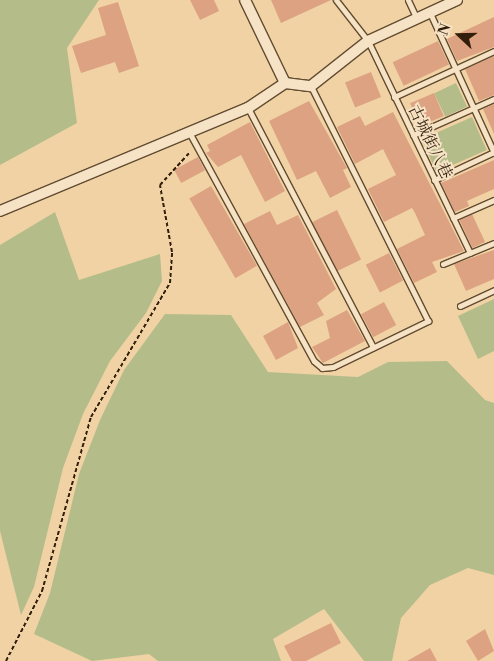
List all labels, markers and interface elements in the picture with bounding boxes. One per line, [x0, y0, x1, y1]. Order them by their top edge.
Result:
north arrow [434, 10, 484, 60]
text: N [435, 21, 455, 38]
street label: 古城街八巷 [404, 102, 456, 182]

